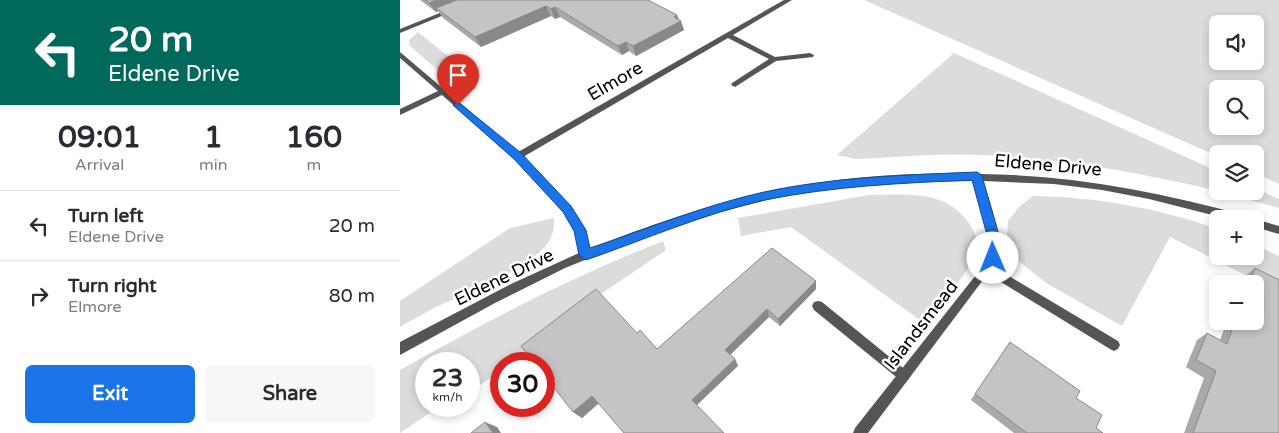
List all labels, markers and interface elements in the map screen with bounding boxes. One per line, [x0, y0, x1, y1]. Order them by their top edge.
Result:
map controls [1209, 15, 1264, 330]
button: sound [1209, 15, 1264, 70]
text: 20 m [108, 19, 193, 61]
icon: left [25, 20, 90, 85]
pin [437, 54, 479, 105]
street label: Elmore [583, 56, 647, 106]
text: Eldene Drive [108, 61, 240, 87]
icon: arrive [444, 61, 472, 89]
button: search [1209, 80, 1264, 135]
text: 09:01 [58, 119, 141, 156]
text: 1 [204, 119, 223, 156]
text: 160 [286, 119, 342, 156]
button: layers [1209, 145, 1264, 200]
street label: Eldene Drive [993, 149, 1103, 181]
text: Arrival [75, 155, 124, 175]
text: min [199, 155, 228, 175]
text: m [306, 155, 321, 175]
text: Turn left [68, 205, 144, 227]
button: + [1209, 210, 1264, 265]
icon: left [25, 212, 53, 240]
text: 20 m [329, 215, 375, 237]
text: Eldene Drive [68, 227, 164, 247]
position arrow [966, 231, 1018, 283]
street label: Eldene Drive [451, 244, 557, 310]
text: Turn right [68, 275, 156, 297]
button: − [1209, 275, 1264, 330]
street label: Islandsmead [879, 276, 963, 374]
icon: right [25, 282, 53, 310]
text: 80 m [329, 285, 375, 307]
text: Elmore [68, 297, 122, 317]
speed limit sign: 30 [490, 352, 555, 417]
text: 23 [432, 363, 463, 393]
button: Exit [25, 365, 195, 423]
button: Share [205, 365, 375, 423]
text: km/h [432, 390, 463, 404]

